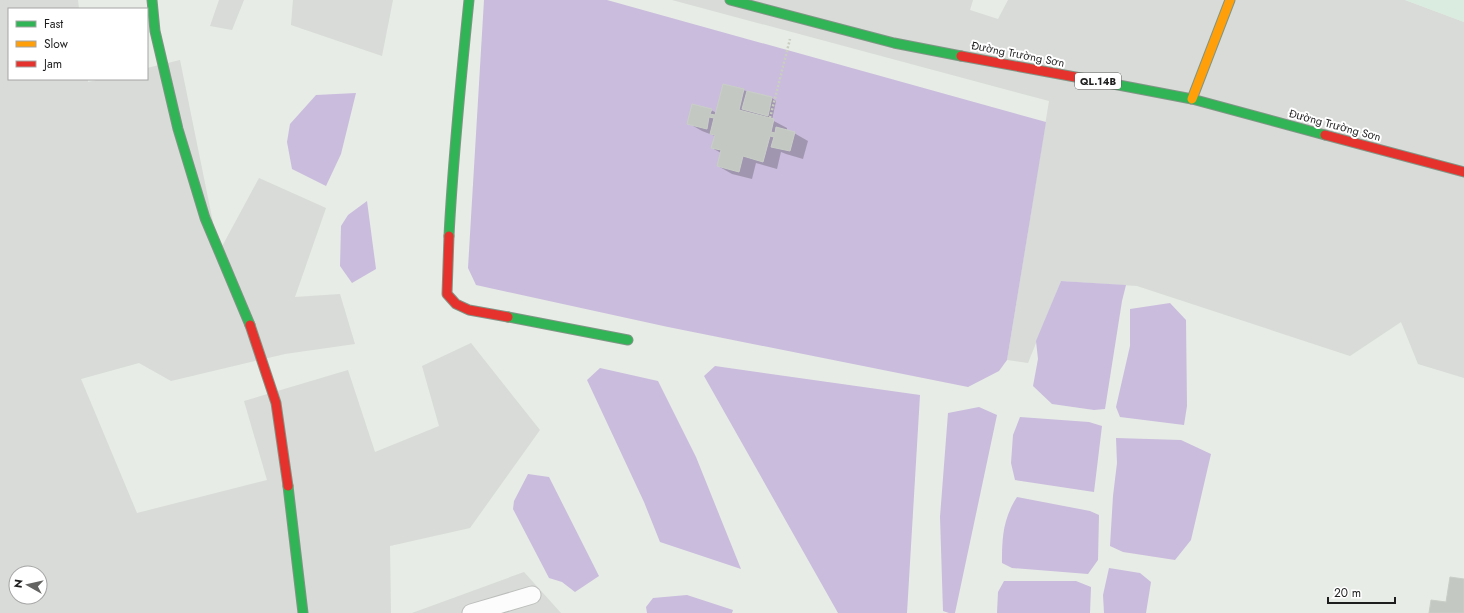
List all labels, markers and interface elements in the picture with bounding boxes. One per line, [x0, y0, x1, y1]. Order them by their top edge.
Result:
legend [8, 8, 148, 80]
text: Fast [44, 15, 63, 33]
text: Slow [44, 35, 69, 53]
street label: Đường Trường Sơn [970, 37, 1066, 71]
text: Jam [42, 55, 62, 73]
road number: QL.14B [1075, 73, 1121, 89]
street label: Đường Trường Sơn [1287, 105, 1383, 145]
north arrow [8, 565, 48, 605]
text: N [10, 578, 27, 589]
scale bar [1328, 579, 1395, 605]
text: 20 m [1334, 584, 1361, 602]

